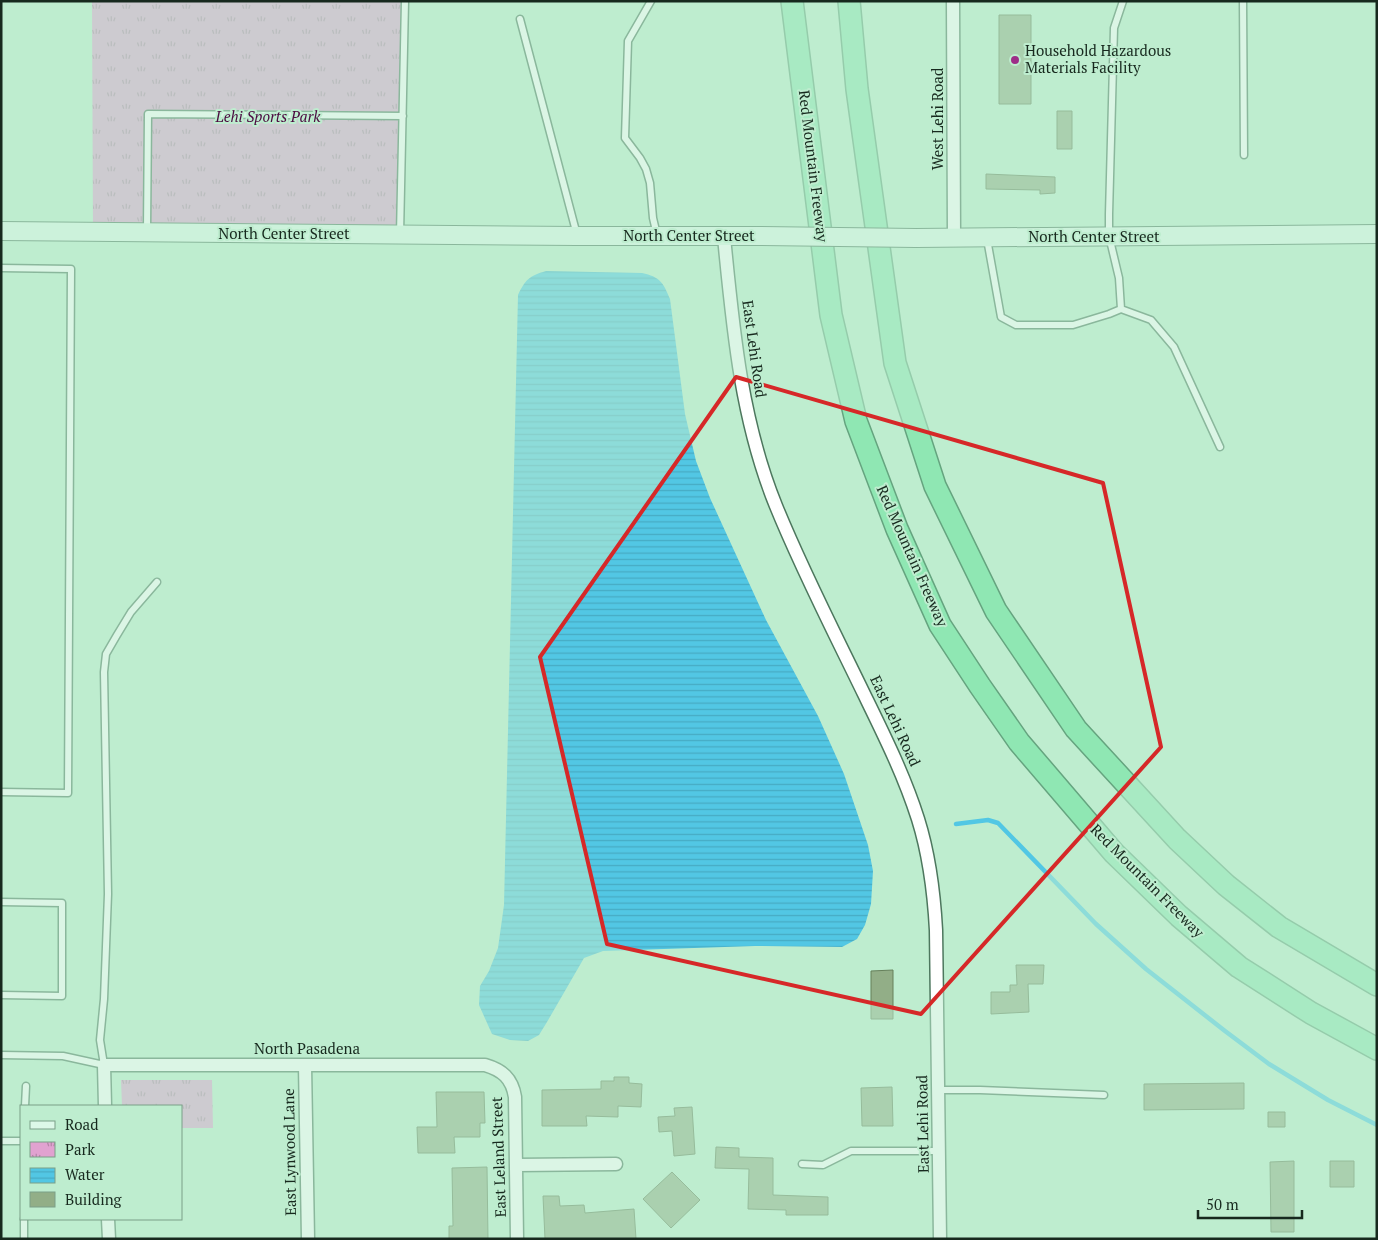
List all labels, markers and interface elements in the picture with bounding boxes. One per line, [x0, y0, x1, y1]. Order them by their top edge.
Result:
place label: Household Hazardous Materials Facility [1025, 40, 1171, 77]
marker: Household Hazardous Materials Facility [1009, 54, 1021, 66]
street label: West Lehi Road [927, 68, 947, 170]
street label: Red Mountain Freeway [795, 89, 833, 243]
park label: Lehi Sports Park [215, 106, 321, 126]
street label: North Center Street [218, 223, 350, 243]
street label: North Center Street [623, 225, 755, 245]
street label: North Center Street [1028, 226, 1160, 246]
street label: East Lehi Road [738, 299, 772, 399]
street label: Red Mountain Freeway [873, 482, 953, 630]
street label: East Lehi Road [866, 672, 926, 769]
street label: Red Mountain Freeway [1087, 819, 1209, 942]
street label: North Pasadena [254, 1038, 360, 1058]
street label: East Lehi Road [911, 1075, 933, 1173]
street label: East Lynwood Lane [278, 1088, 300, 1216]
street label: East Leland Street [486, 1096, 510, 1218]
legend [20, 1105, 182, 1220]
text: Road [65, 1114, 98, 1134]
text: Park [65, 1139, 95, 1159]
text: Water [65, 1164, 105, 1184]
scale bar [1198, 1188, 1302, 1220]
text: Building [65, 1189, 123, 1209]
text: 50 m [1206, 1194, 1239, 1214]

